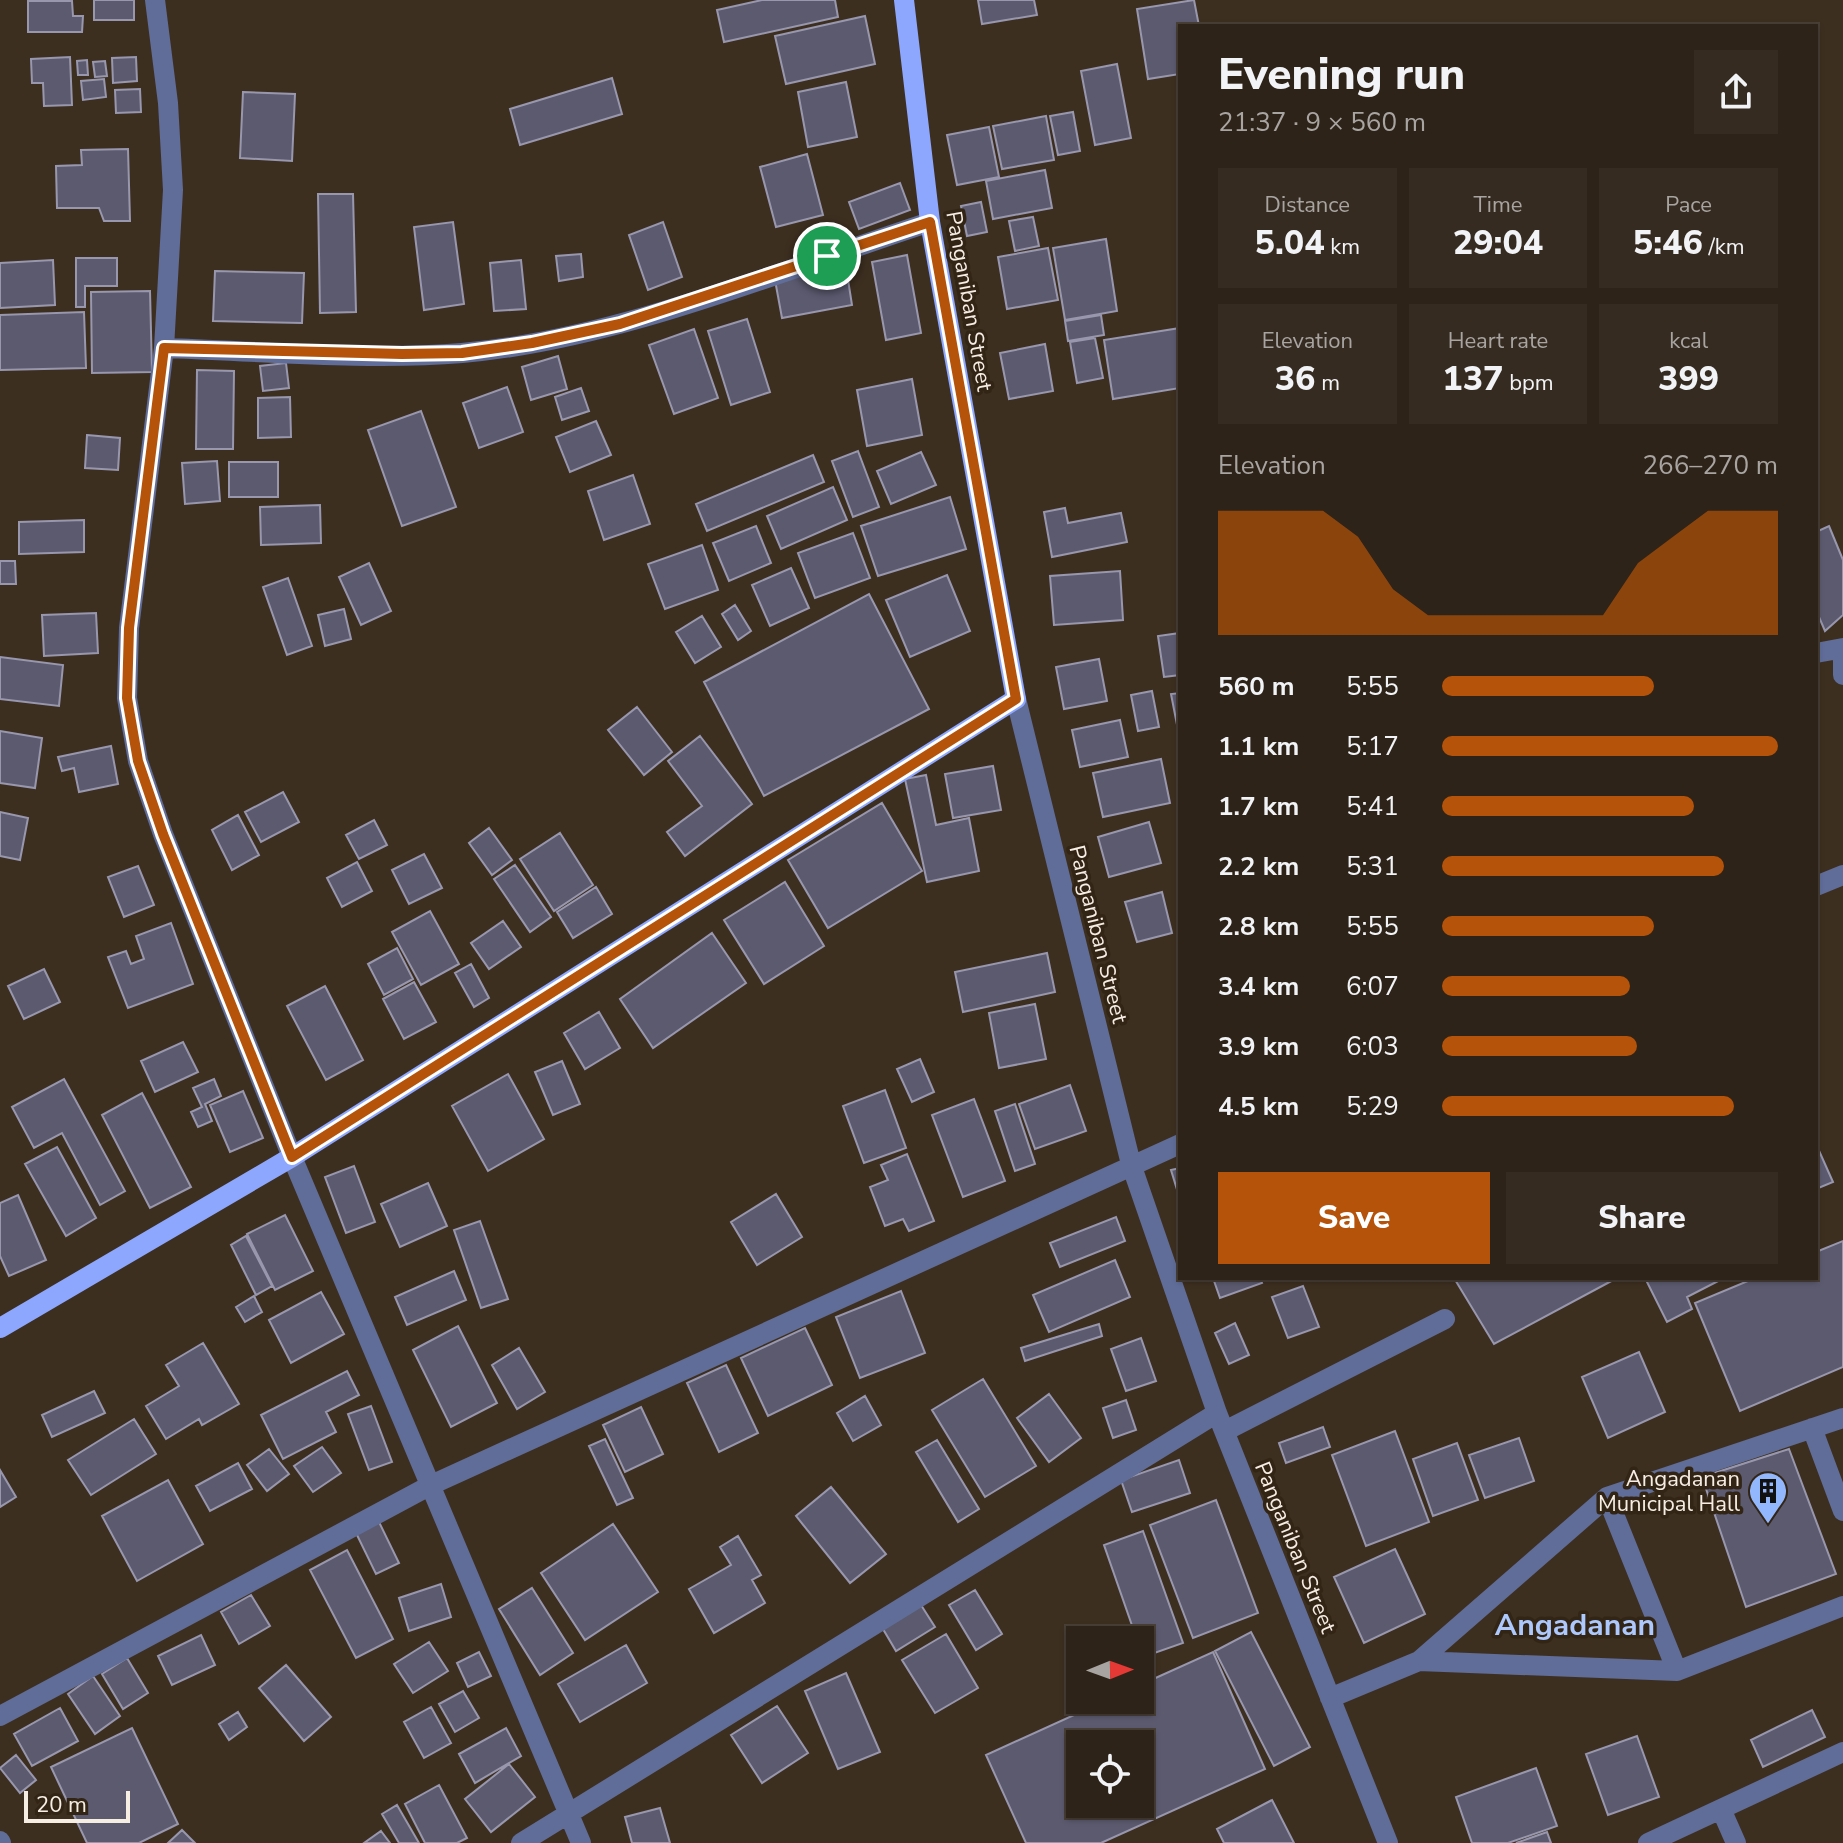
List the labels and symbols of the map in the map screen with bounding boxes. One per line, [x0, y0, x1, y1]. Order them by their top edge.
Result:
street label: Panganiban Street [938, 209, 1000, 394]
pin [793, 222, 861, 290]
street label: Panganiban Street [1061, 842, 1135, 1027]
street label: Panganiban Street [1247, 1457, 1343, 1638]
place label: Angadanan Municipal Hall [1598, 1464, 1740, 1519]
building icon: Angadanan Municipal Hall [1747, 1470, 1789, 1525]
district label: Angadanan [1495, 1605, 1655, 1646]
north arrow [1066, 1626, 1154, 1714]
scale bar [24, 1787, 130, 1823]

